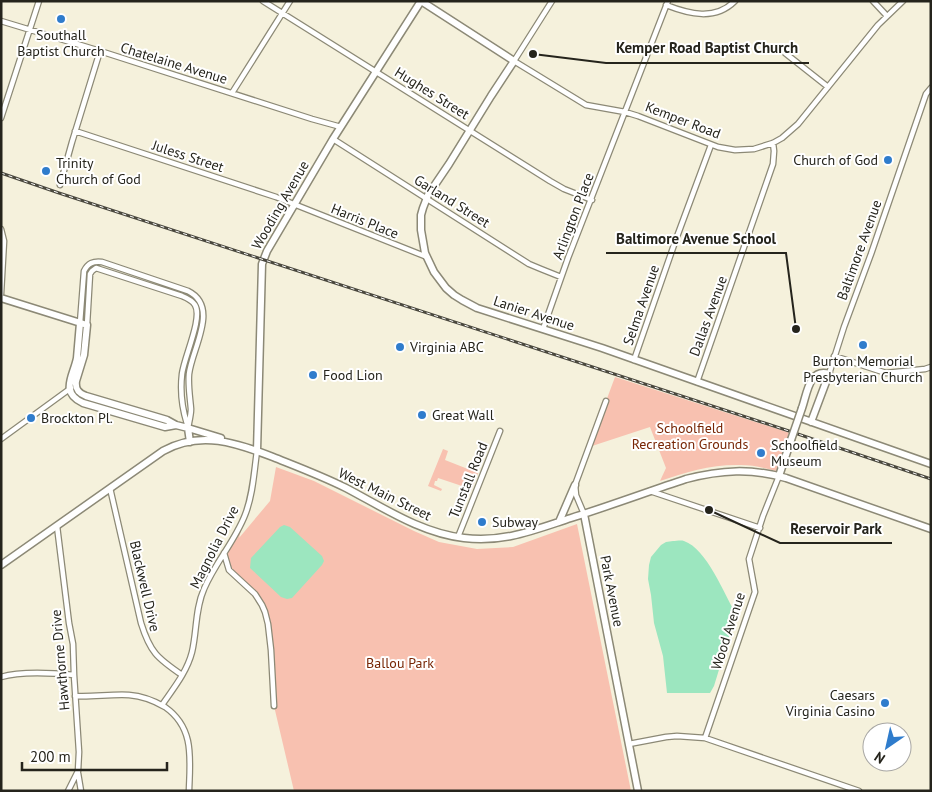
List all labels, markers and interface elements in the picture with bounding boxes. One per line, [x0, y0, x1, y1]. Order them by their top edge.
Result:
marker: Southall Baptist Church [55, 13, 67, 25]
place label: Southall Baptist Church [17, 26, 105, 60]
callout: Kemper Road Baptist Church [606, 33, 809, 63]
street label: Chatelaine Avenue [118, 38, 230, 88]
text: Kemper Road Baptist Church [616, 38, 798, 57]
street label: Hughes Street [391, 63, 473, 123]
street label: Kemper Road [643, 97, 723, 143]
street label: Juless Street [149, 136, 226, 176]
place label: Church of God [793, 151, 878, 169]
place label: Trinity Church of God [56, 154, 141, 188]
marker: Church of God [882, 154, 894, 166]
street label: Wooding Avenue [247, 157, 313, 253]
marker: Trinity Church of God [40, 165, 52, 177]
street label: Arlington Place [548, 170, 598, 262]
street label: Garland Street [411, 171, 493, 232]
street label: Baltimore Avenue [833, 197, 885, 303]
street label: Harris Place [329, 199, 401, 243]
callout: Baltimore Avenue School [606, 223, 786, 253]
text: Baltimore Avenue School [616, 229, 777, 248]
street label: Selma Avenue [619, 262, 663, 348]
street label: Dallas Avenue [685, 273, 731, 359]
street label: Lanier Avenue [491, 291, 577, 335]
place label: Virginia ABC [409, 338, 484, 356]
marker: Burton Memorial Presbyterian Church [857, 339, 869, 351]
marker: Virginia ABC [394, 341, 406, 353]
place label: Burton Memorial Presbyterian Church [803, 352, 923, 386]
place label: Food Lion [323, 366, 383, 384]
marker: Food Lion [307, 369, 319, 381]
place label: Great Wall [432, 406, 494, 424]
place label: Brockton Pl. [41, 409, 113, 427]
marker: Great Wall [416, 409, 428, 421]
marker: Brockton Pl. [25, 412, 37, 424]
park label: Schoolfield Recreation Grounds [632, 419, 748, 453]
place label: Schoolfield Museum [771, 436, 838, 470]
street label: Tunstall Road [445, 439, 491, 521]
marker: Schoolfield Museum [755, 447, 767, 459]
street label: West Main Street [335, 464, 435, 524]
street label: Magnolia Drive [185, 503, 243, 591]
place label: Subway [492, 513, 539, 531]
callout: Reservoir Park [780, 513, 892, 543]
marker: Subway [476, 516, 488, 528]
text: Reservoir Park [790, 519, 882, 538]
street label: Blackwell Drive [126, 539, 164, 633]
street label: Park Avenue [596, 554, 628, 628]
street label: Wood Avenue [707, 590, 749, 672]
street label: Hawthorne Drive [47, 609, 73, 711]
park label: Ballou Park [366, 654, 434, 672]
place label: Caesars Virginia Casino [785, 686, 875, 720]
marker: Caesars Virginia Casino [879, 697, 891, 709]
north arrow [862, 722, 912, 772]
scale bar [22, 740, 168, 772]
text: 200 m [30, 747, 71, 766]
text: N [871, 748, 889, 768]

